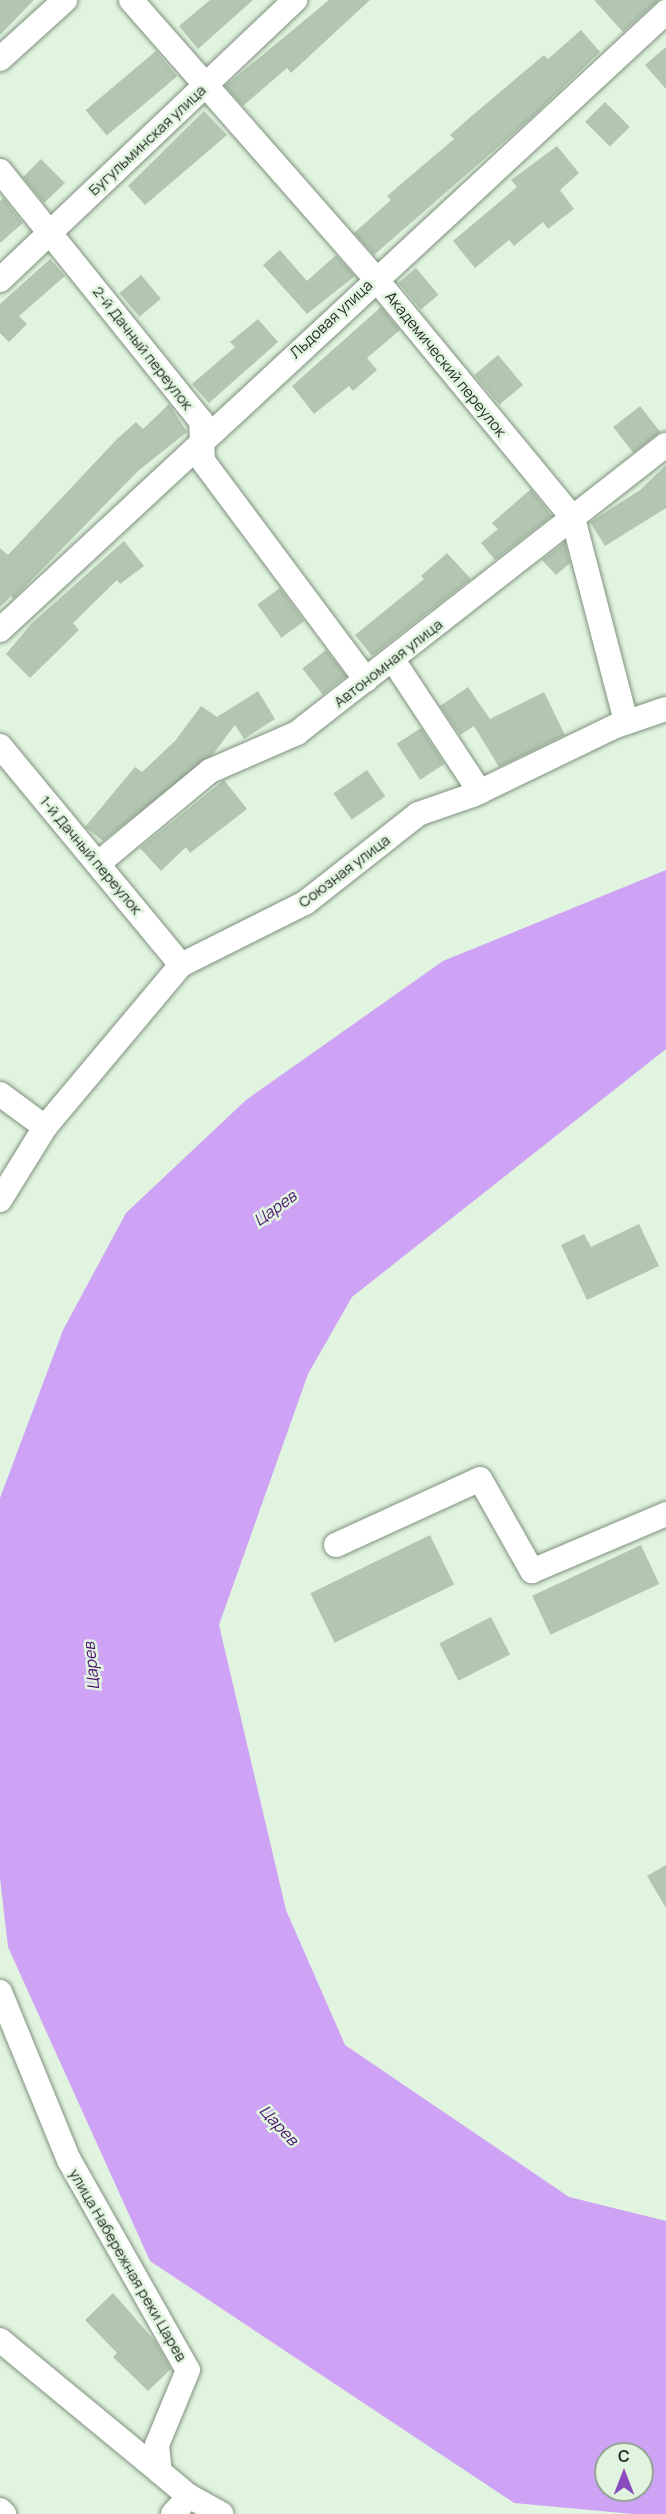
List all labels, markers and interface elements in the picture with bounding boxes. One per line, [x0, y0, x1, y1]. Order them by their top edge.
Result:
street label: Бугульминская улица [85, 81, 209, 199]
street label: Льдовая улица [286, 276, 376, 362]
street label: 2-й Дачный переулок [89, 283, 197, 413]
street label: Академический переулок [382, 288, 510, 440]
street label: Автономная улица [330, 615, 446, 711]
street label: 1-й Дачный переулок [36, 792, 146, 918]
street label: Союзная улица [295, 831, 393, 911]
water label: Царев [250, 1186, 300, 1230]
water label: Царев [79, 1641, 103, 1691]
water label: Царев [256, 2101, 302, 2149]
street label: улица Набережная реки Царев [65, 2166, 191, 2364]
north arrow [594, 2442, 654, 2502]
text: С [618, 2445, 630, 2467]

